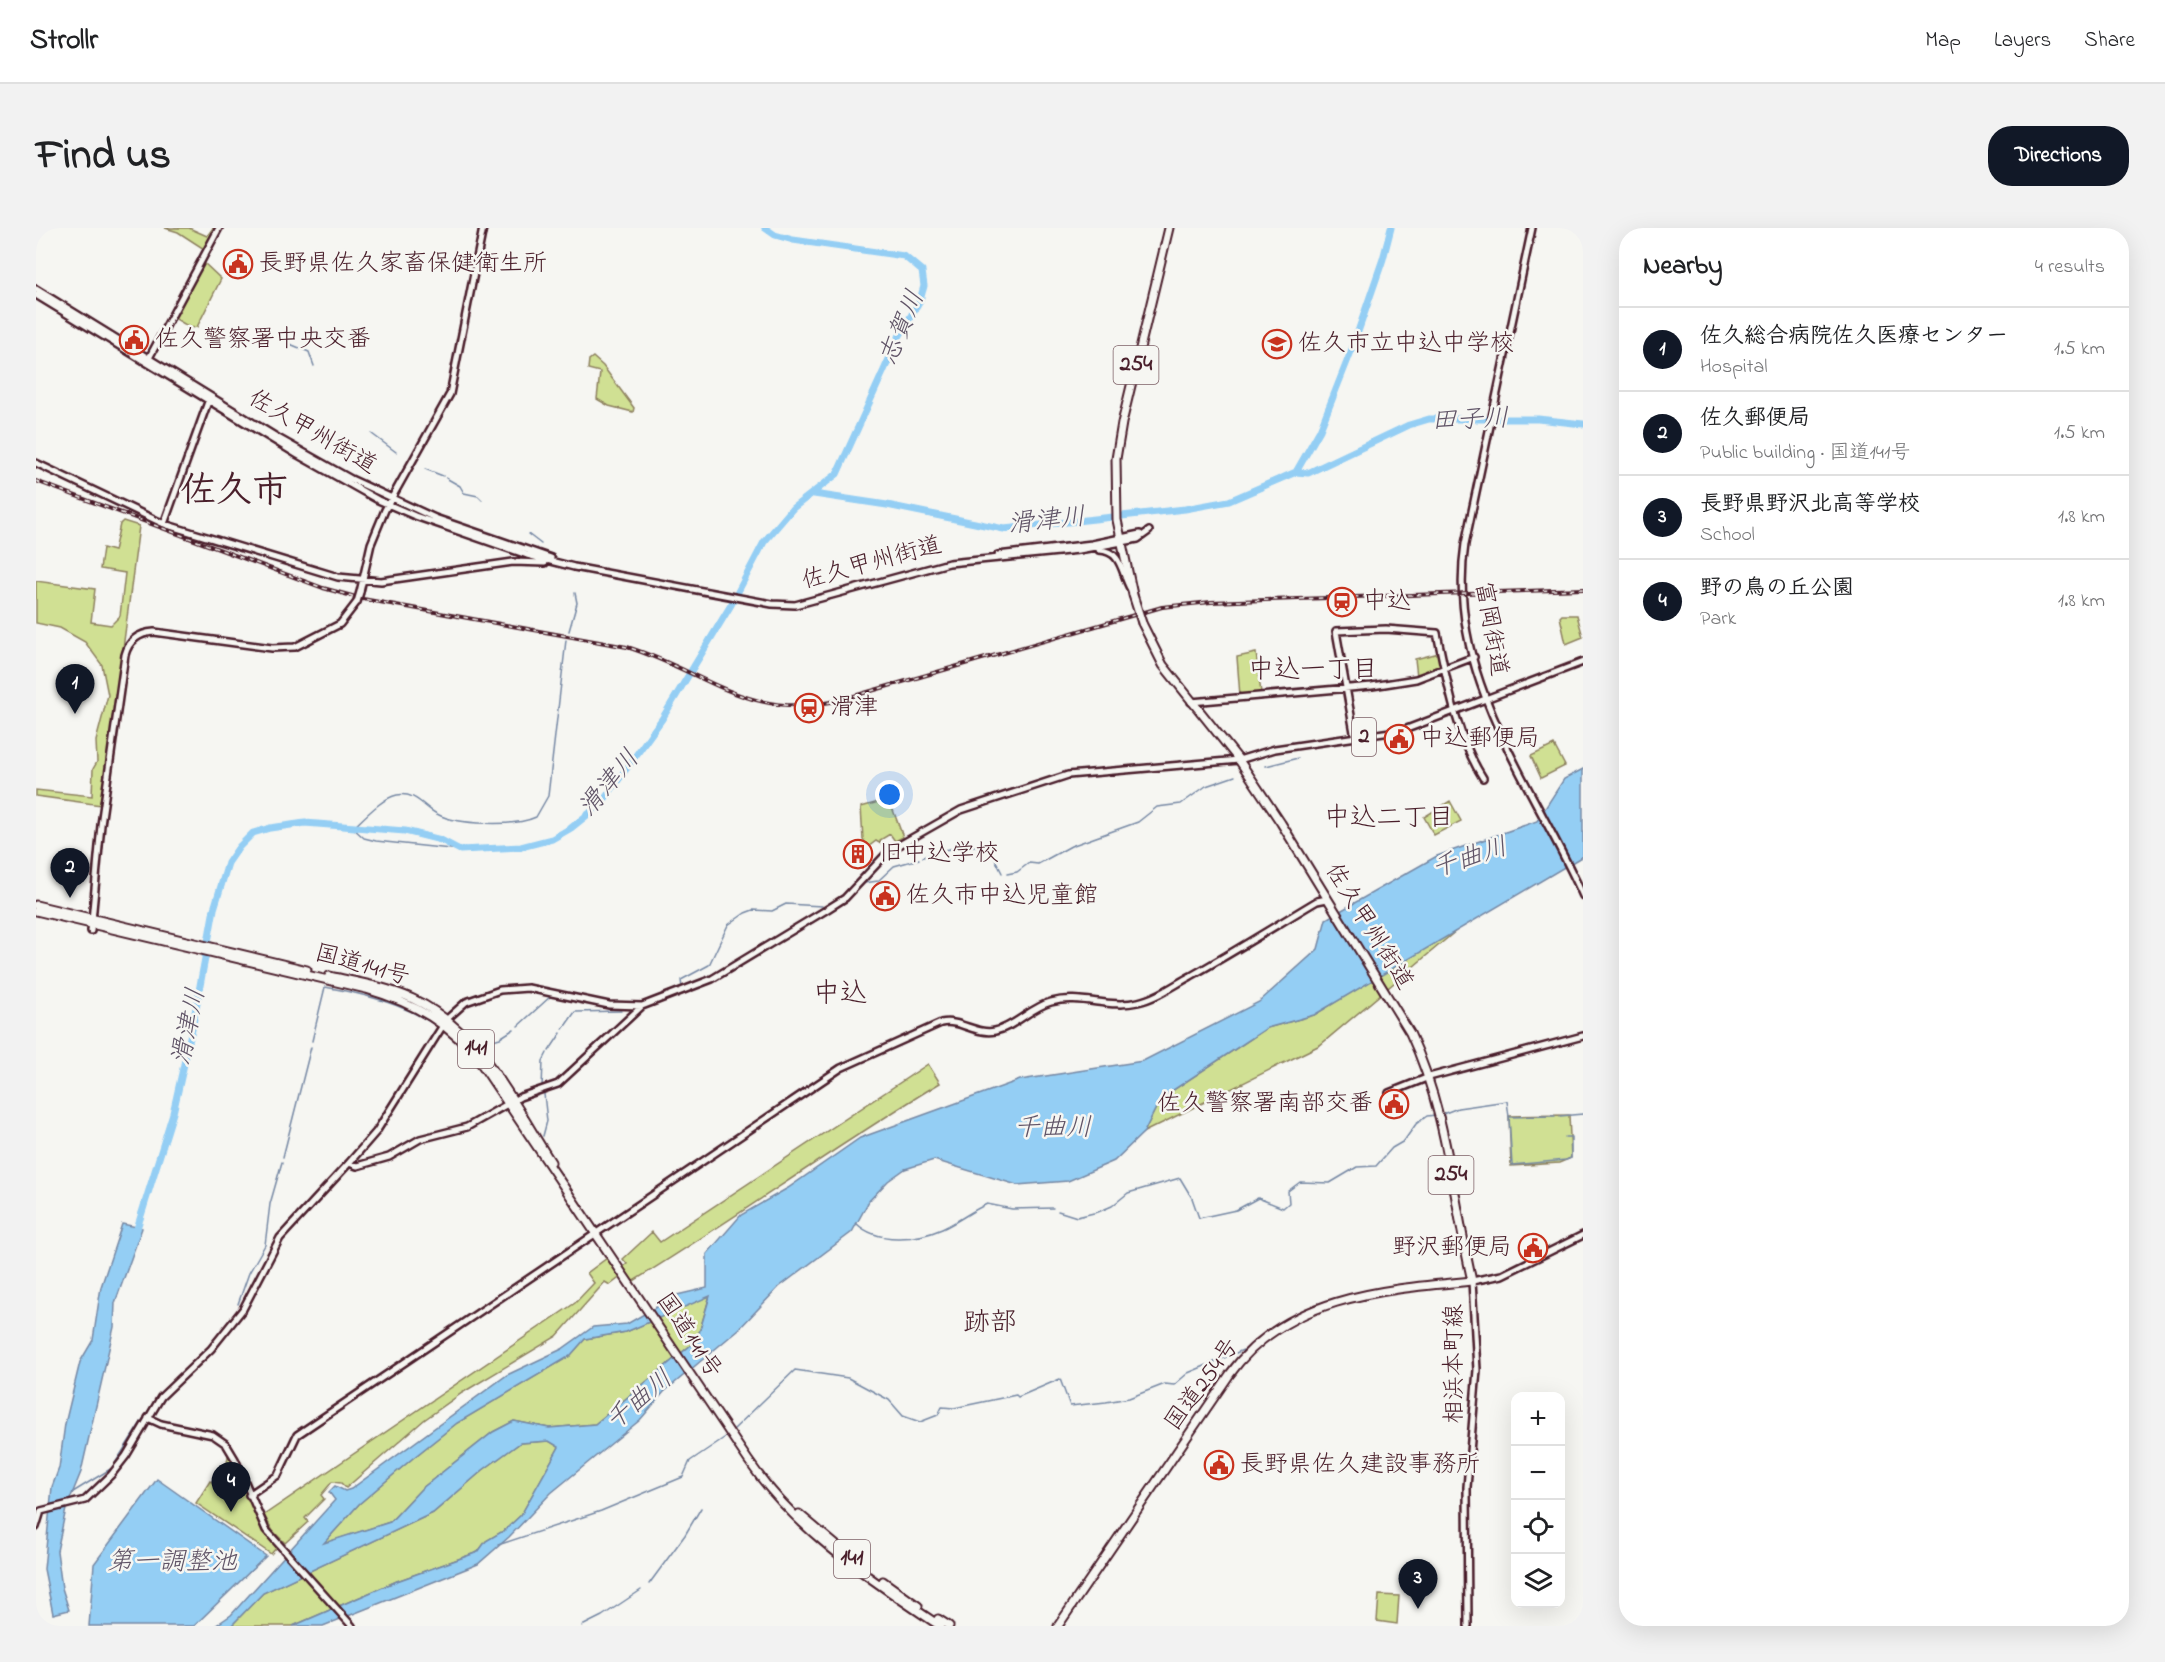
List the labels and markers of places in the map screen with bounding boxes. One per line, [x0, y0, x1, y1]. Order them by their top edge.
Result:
place label: 長野県佐久家畜保健衛生所 [259, 247, 547, 282]
public building icon: 長野県佐久家畜保健衛生所 [222, 248, 254, 280]
place label: 佐久警察署中央交番 [155, 323, 371, 358]
public building icon: 佐久警察署中央交番 [118, 324, 150, 356]
place label: 佐久市立中込中学校 [1298, 327, 1514, 362]
school or university icon: 佐久市立中込中学校 [1261, 328, 1293, 360]
place label: 中込 [1363, 585, 1411, 620]
station icon: 中込 [1326, 586, 1358, 618]
pin: 1 [56, 664, 94, 714]
place label: 滑津 [830, 691, 878, 726]
station icon: 滑津 [793, 692, 825, 724]
place label: 中込郵便局 [1420, 722, 1540, 757]
public building icon: 中込郵便局 [1383, 723, 1415, 755]
place label: 旧中込学校 [879, 837, 999, 872]
building icon: 旧中込学校 [842, 838, 874, 870]
pin: 2 [51, 848, 90, 898]
place label: 佐久市中込児童館 [906, 879, 1098, 914]
public building icon: 佐久市中込児童館 [869, 880, 901, 912]
place label: 佐久警察署南部交番 [1157, 1087, 1373, 1122]
public building icon: 佐久警察署南部交番 [1378, 1088, 1410, 1120]
place label: 野沢郵便局 [1392, 1231, 1512, 1266]
public building icon: 野沢郵便局 [1517, 1232, 1549, 1264]
place label: 長野県佐久建設事務所 [1240, 1448, 1480, 1483]
public building icon: 長野県佐久建設事務所 [1203, 1449, 1235, 1481]
pin: 4 [212, 1462, 250, 1512]
pin: 3 [1398, 1560, 1438, 1609]

